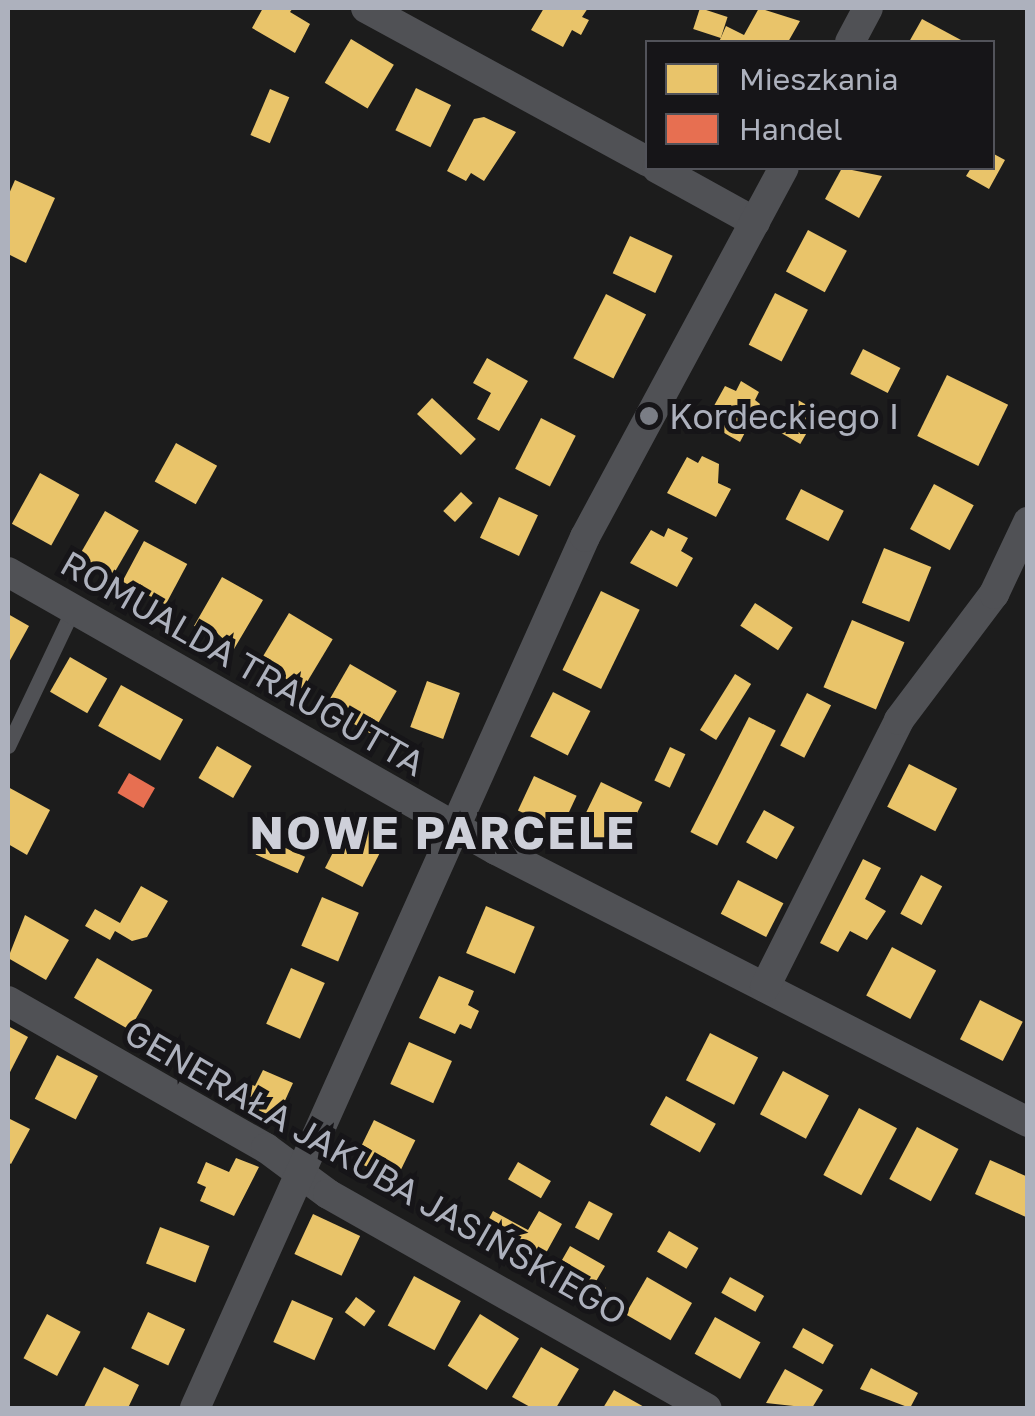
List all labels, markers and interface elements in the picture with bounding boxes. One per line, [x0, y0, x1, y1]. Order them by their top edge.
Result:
legend [645, 40, 995, 170]
text: Mieszkania [739, 61, 898, 97]
text: Handel [739, 111, 843, 147]
place label: Kordeckiego I [669, 395, 899, 437]
marker: Kordeckiego I [638, 405, 660, 427]
street label: ROMUALDA TRAUGUTTA [54, 542, 432, 784]
district label: NOWE PARCELE [250, 806, 636, 860]
street label: GENERAŁA JAKUBA JASIŃSKIEGO [118, 1011, 634, 1333]

